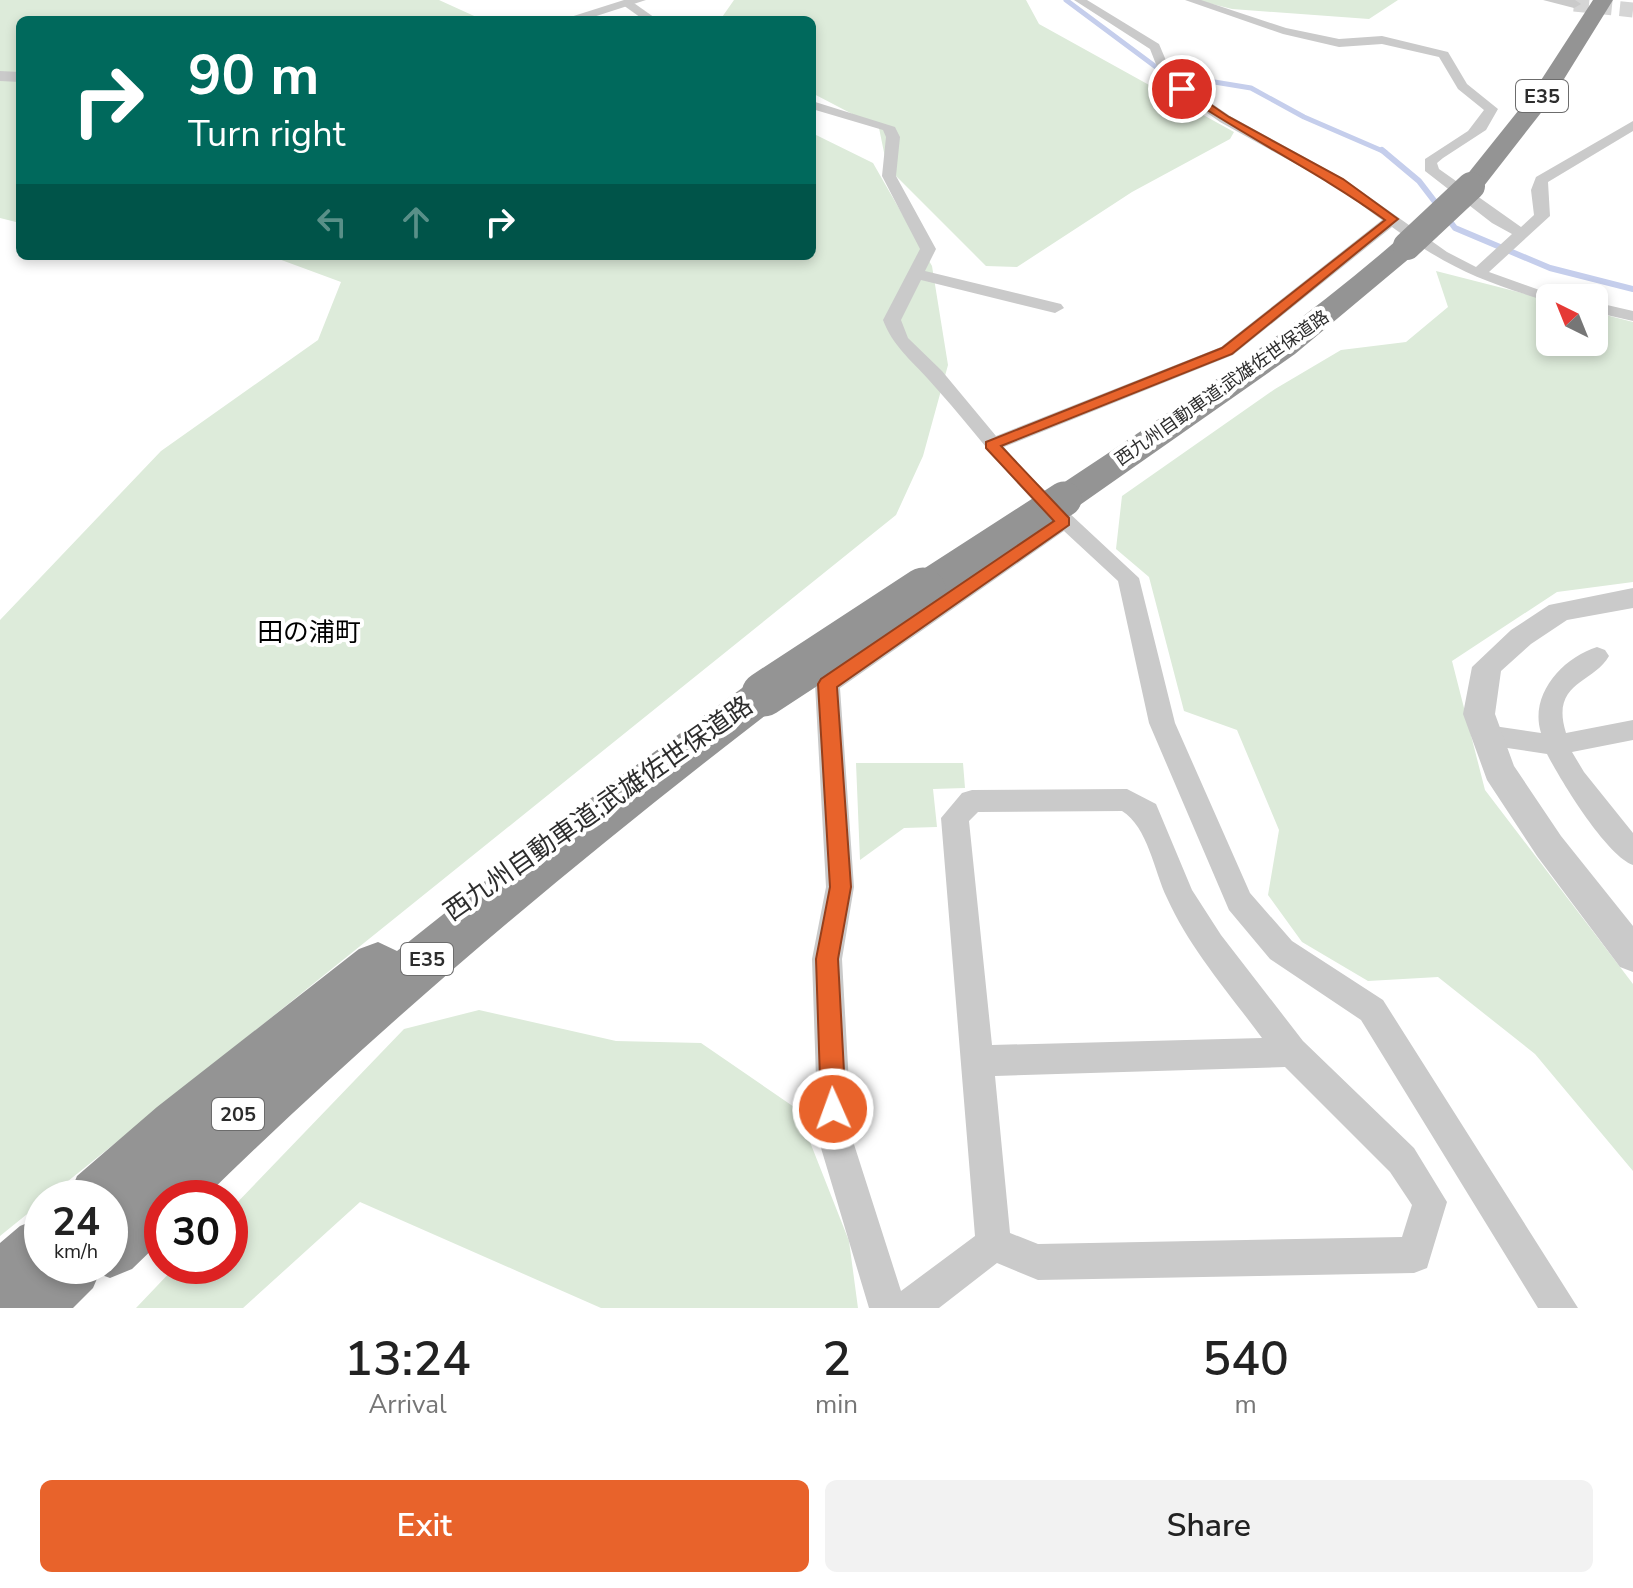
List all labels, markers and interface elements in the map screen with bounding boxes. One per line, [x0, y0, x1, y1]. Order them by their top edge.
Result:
text: 90 m [188, 37, 319, 114]
icon: right [56, 48, 160, 152]
pin [1148, 55, 1216, 123]
icon: arrive [1160, 67, 1204, 111]
road number: E35 [1516, 80, 1568, 112]
text: Turn right [188, 110, 345, 159]
icon: left [310, 200, 354, 244]
icon: ahead [394, 200, 438, 244]
icon: right [478, 200, 522, 244]
north arrow [1536, 284, 1608, 356]
map controls [1536, 284, 1608, 356]
street label: 西九州自動車道;武雄佐世保道路 [1110, 305, 1334, 471]
district label: 田の浦町 [257, 615, 361, 650]
street label: 西九州自動車道;武雄佐世保道路 [437, 688, 760, 929]
road number: E35 [401, 943, 453, 975]
position arrow [791, 1067, 875, 1151]
road number: 205 [212, 1098, 264, 1130]
speed limit sign: 30 [144, 1180, 248, 1284]
text: 24 [52, 1195, 100, 1249]
text: km/h [54, 1238, 98, 1265]
text: 13:24 [344, 1326, 471, 1392]
text: 2 [822, 1326, 851, 1392]
text: 540 [1202, 1326, 1289, 1392]
text: Arrival [368, 1387, 447, 1422]
text: min [815, 1387, 858, 1422]
text: m [1234, 1387, 1257, 1422]
button: Exit [40, 1480, 809, 1572]
button: Share [825, 1480, 1593, 1572]

